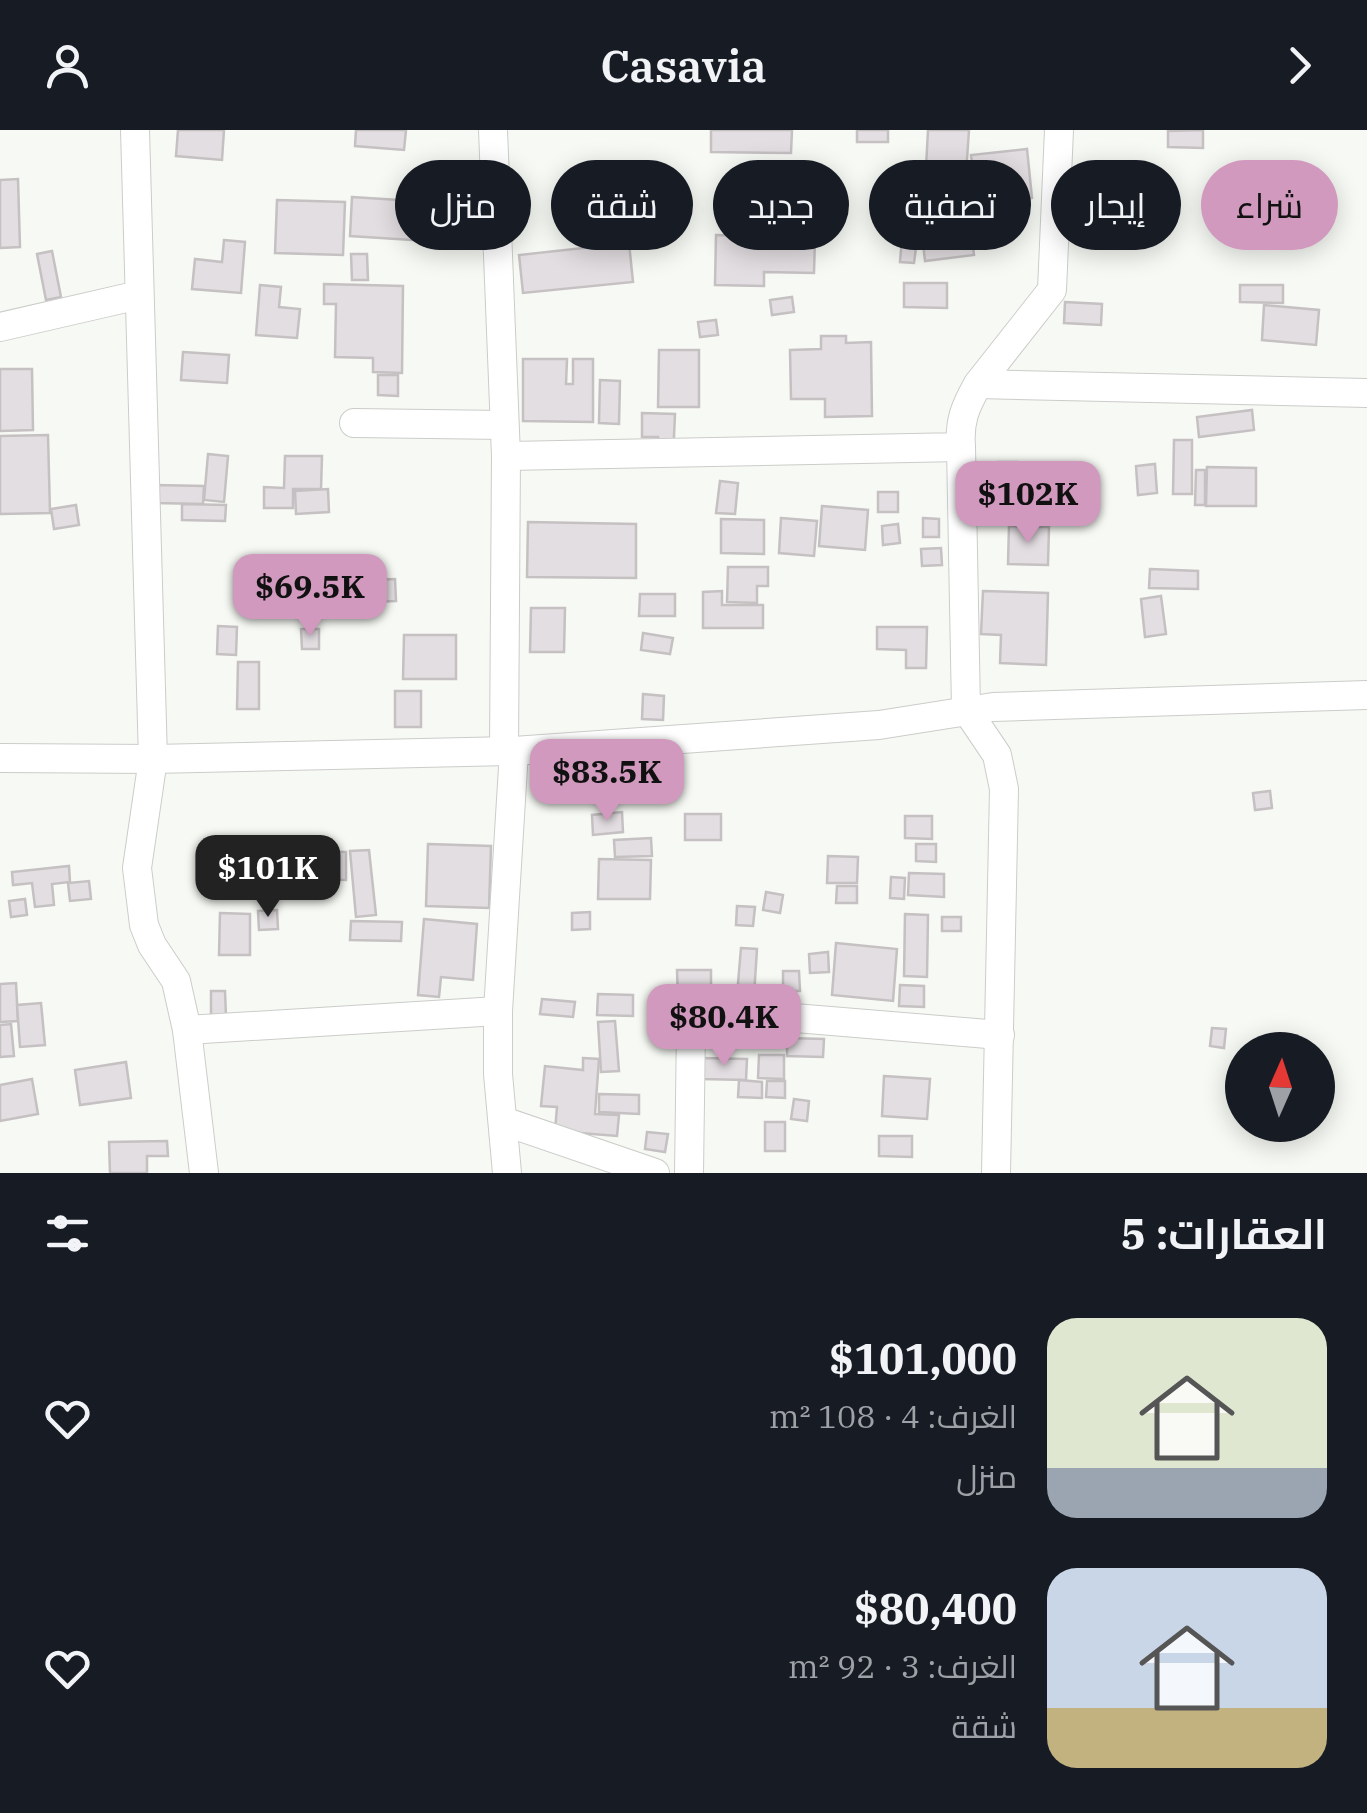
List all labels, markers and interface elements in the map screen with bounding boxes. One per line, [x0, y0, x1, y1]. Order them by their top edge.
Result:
text: Casavia [600, 36, 767, 94]
icon: person [40, 38, 95, 93]
icon: forward [1272, 38, 1327, 93]
chip: منزل [395, 160, 531, 250]
chip: شقة [551, 160, 693, 250]
chip: جديد [713, 160, 849, 250]
chip: تصفية [869, 160, 1031, 250]
chip: إيجار [1051, 160, 1181, 250]
chip: شراء [1201, 160, 1338, 250]
pin: $102K [958, 461, 1098, 546]
text: $102K [977, 472, 1079, 514]
pin: $69.5K [229, 554, 391, 639]
text: $69.5K [255, 565, 365, 607]
pin: $83.5K [526, 739, 688, 824]
text: $83.5K [552, 750, 662, 792]
pin: $101K [198, 835, 338, 920]
text: $101K [217, 846, 319, 888]
pin: $80.4K [643, 984, 805, 1069]
text: $80.4K [669, 995, 779, 1037]
north arrow [1225, 1032, 1335, 1142]
map controls [1225, 1032, 1335, 1142]
icon: filters [40, 1206, 95, 1261]
text: العقارات: 5 [1121, 1206, 1327, 1261]
text: $101,000 [829, 1331, 1017, 1386]
icon: home [1127, 1358, 1247, 1478]
icon: heart [40, 1391, 95, 1446]
text: الغرف: 4 · 108 m² [769, 1395, 1017, 1437]
text: منزل [956, 1455, 1017, 1497]
text: $80,400 [854, 1581, 1017, 1636]
icon: home [1127, 1608, 1247, 1728]
icon: heart [40, 1641, 95, 1696]
text: الغرف: 3 · 92 m² [788, 1645, 1017, 1687]
text: شقة [952, 1705, 1017, 1747]

